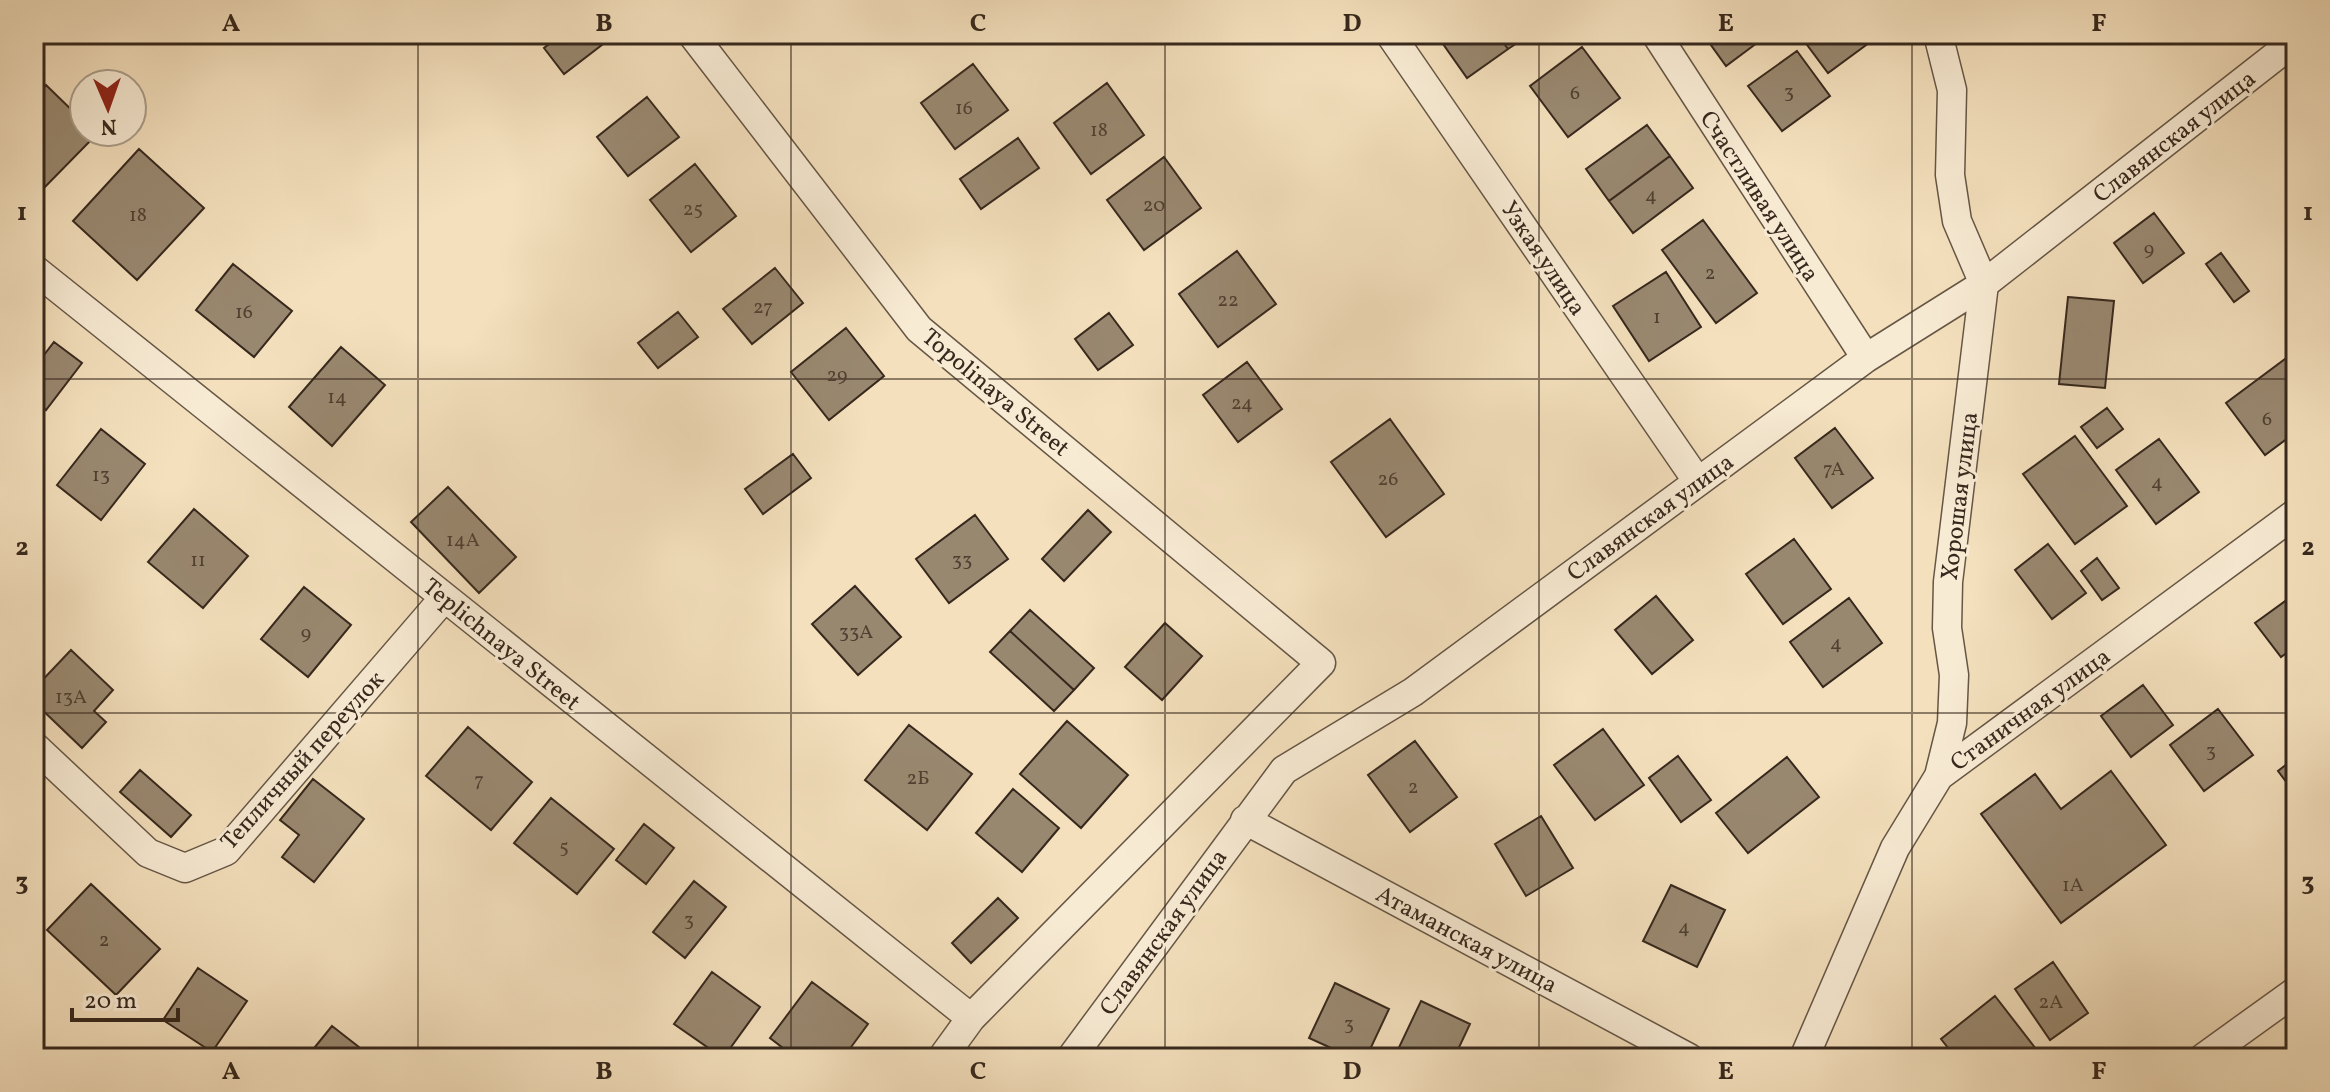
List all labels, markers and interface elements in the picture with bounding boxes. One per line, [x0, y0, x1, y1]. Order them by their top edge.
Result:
text: A [222, 6, 241, 42]
text: B [595, 6, 613, 42]
text: C [970, 6, 986, 42]
text: D [1342, 6, 1362, 42]
text: E [1718, 6, 1734, 42]
text: F [2091, 6, 2107, 42]
street label: Славянская улица [2086, 63, 2264, 212]
north arrow [68, 68, 148, 148]
house number: 3 [1784, 79, 1794, 107]
house number: 6 [1570, 80, 1580, 108]
house number: 16 [955, 95, 973, 123]
street label: Счастливая улица [1690, 105, 1826, 289]
text: N [100, 110, 117, 141]
house number: 18 [1090, 117, 1108, 145]
house number: 4 [1645, 182, 1657, 210]
house number: 20 [1143, 192, 1165, 220]
text: 1 [17, 195, 27, 231]
street label: Узкая улица [1491, 195, 1593, 323]
text: 1 [2303, 195, 2313, 231]
house number: 25 [683, 196, 703, 224]
house number: 18 [129, 202, 147, 230]
house number: 9 [2144, 236, 2154, 264]
house number: 2 [1705, 260, 1715, 288]
house number: 22 [1217, 287, 1239, 315]
house number: 27 [753, 294, 773, 322]
house number: 16 [235, 299, 253, 327]
house number: 1 [1653, 304, 1661, 332]
street label: Topolinaya Street [913, 321, 1076, 466]
house number: 29 [827, 362, 847, 390]
house number: 14 [327, 384, 347, 412]
house number: 24 [1231, 390, 1253, 418]
house number: 6 [2262, 406, 2272, 434]
street label: Хорошая улица [1934, 410, 1988, 582]
street label: Славянская улица [1561, 446, 1742, 591]
house number: 7А [1823, 456, 1845, 484]
house number: 13 [92, 462, 110, 490]
house number: 26 [1378, 466, 1398, 494]
house number: 4 [2151, 469, 2163, 497]
house number: 14А [446, 527, 480, 555]
text: 2 [15, 530, 29, 566]
text: 2 [2301, 530, 2315, 566]
house number: 11 [190, 547, 206, 575]
house number: 33 [952, 547, 972, 575]
street label: Teplichnaya Street [415, 571, 587, 720]
house number: 33А [839, 619, 873, 647]
house number: 9 [301, 620, 311, 648]
house number: 4 [1830, 630, 1842, 658]
street label: Станичная улица [1944, 641, 2118, 780]
street label: Тепличный переулок [214, 664, 393, 858]
house number: 13А [55, 684, 87, 712]
house number: 3 [2206, 738, 2216, 766]
house number: 2Б [906, 765, 930, 793]
house number: 7 [474, 767, 484, 795]
house number: 2 [1408, 774, 1418, 802]
house number: 5 [559, 834, 569, 862]
street label: Славянская улица [1092, 843, 1237, 1024]
text: 3 [15, 865, 29, 901]
text: 3 [2301, 865, 2315, 901]
house number: 1А [2062, 872, 2084, 900]
street label: Атаманская улица [1369, 878, 1563, 1003]
house number: 3 [684, 907, 694, 935]
house number: 4 [1678, 914, 1690, 942]
house number: 2 [99, 927, 109, 955]
scale bar [72, 972, 178, 1022]
text: 20 m [84, 985, 137, 1019]
house number: 2А [2039, 989, 2063, 1017]
house number: 3 [1344, 1011, 1354, 1039]
text: A [222, 1054, 241, 1090]
text: B [595, 1054, 613, 1090]
text: C [970, 1054, 986, 1090]
text: D [1342, 1054, 1362, 1090]
text: E [1718, 1054, 1734, 1090]
text: F [2091, 1054, 2107, 1090]

